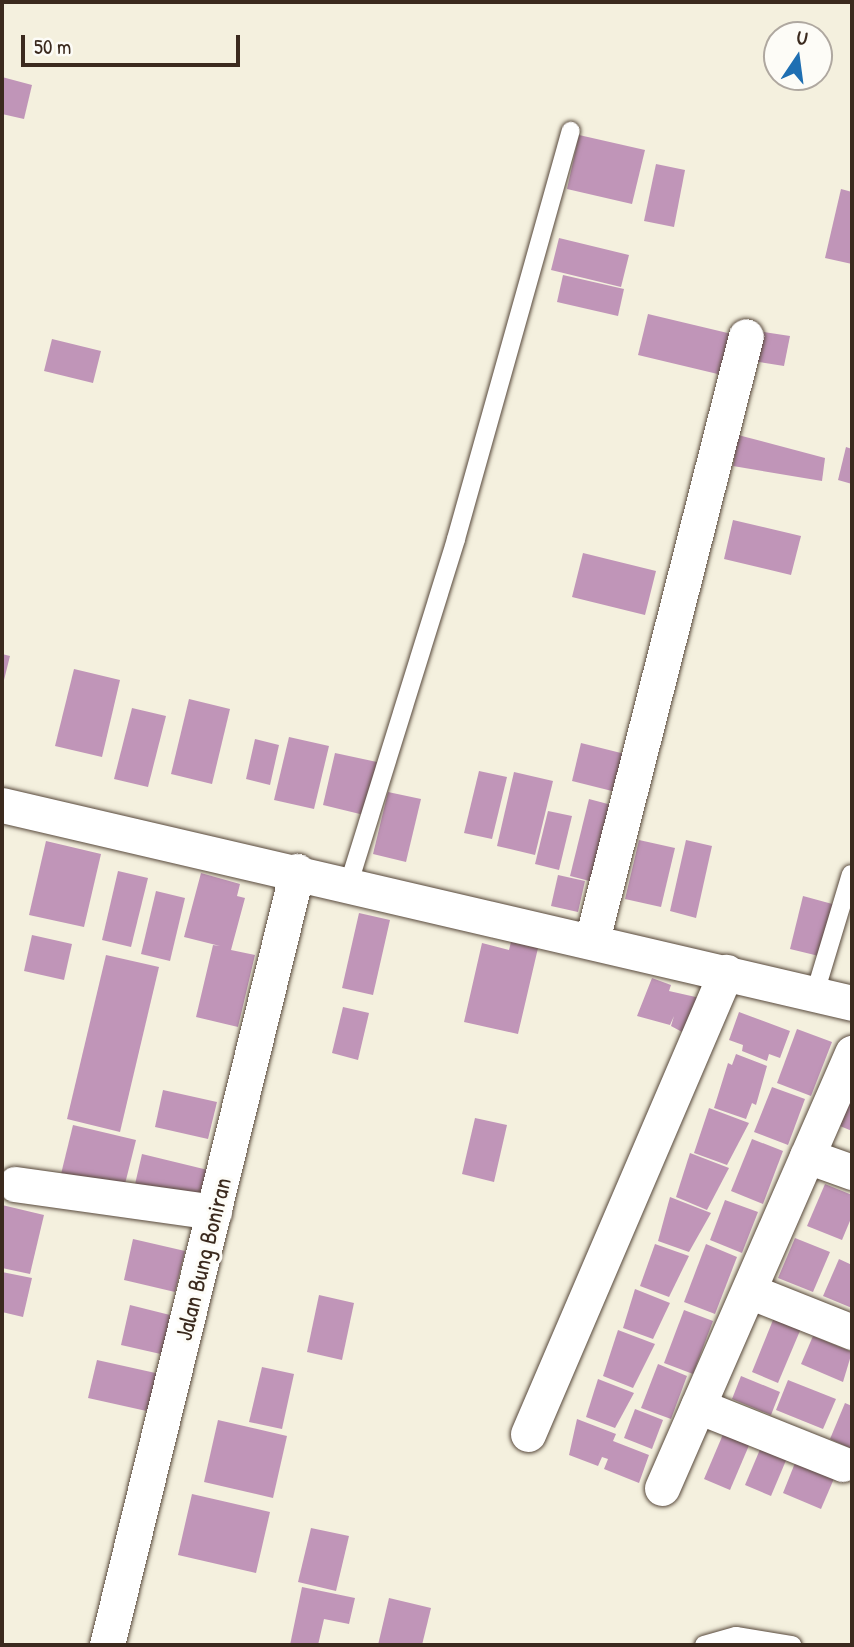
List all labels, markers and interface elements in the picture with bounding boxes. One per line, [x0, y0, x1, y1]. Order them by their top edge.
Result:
scale bar [24, 21, 243, 65]
north arrow [763, 21, 833, 91]
text: U [794, 24, 810, 51]
text: 50 m [34, 32, 71, 61]
street label: Jalan Bung Boniran [169, 1175, 237, 1343]

